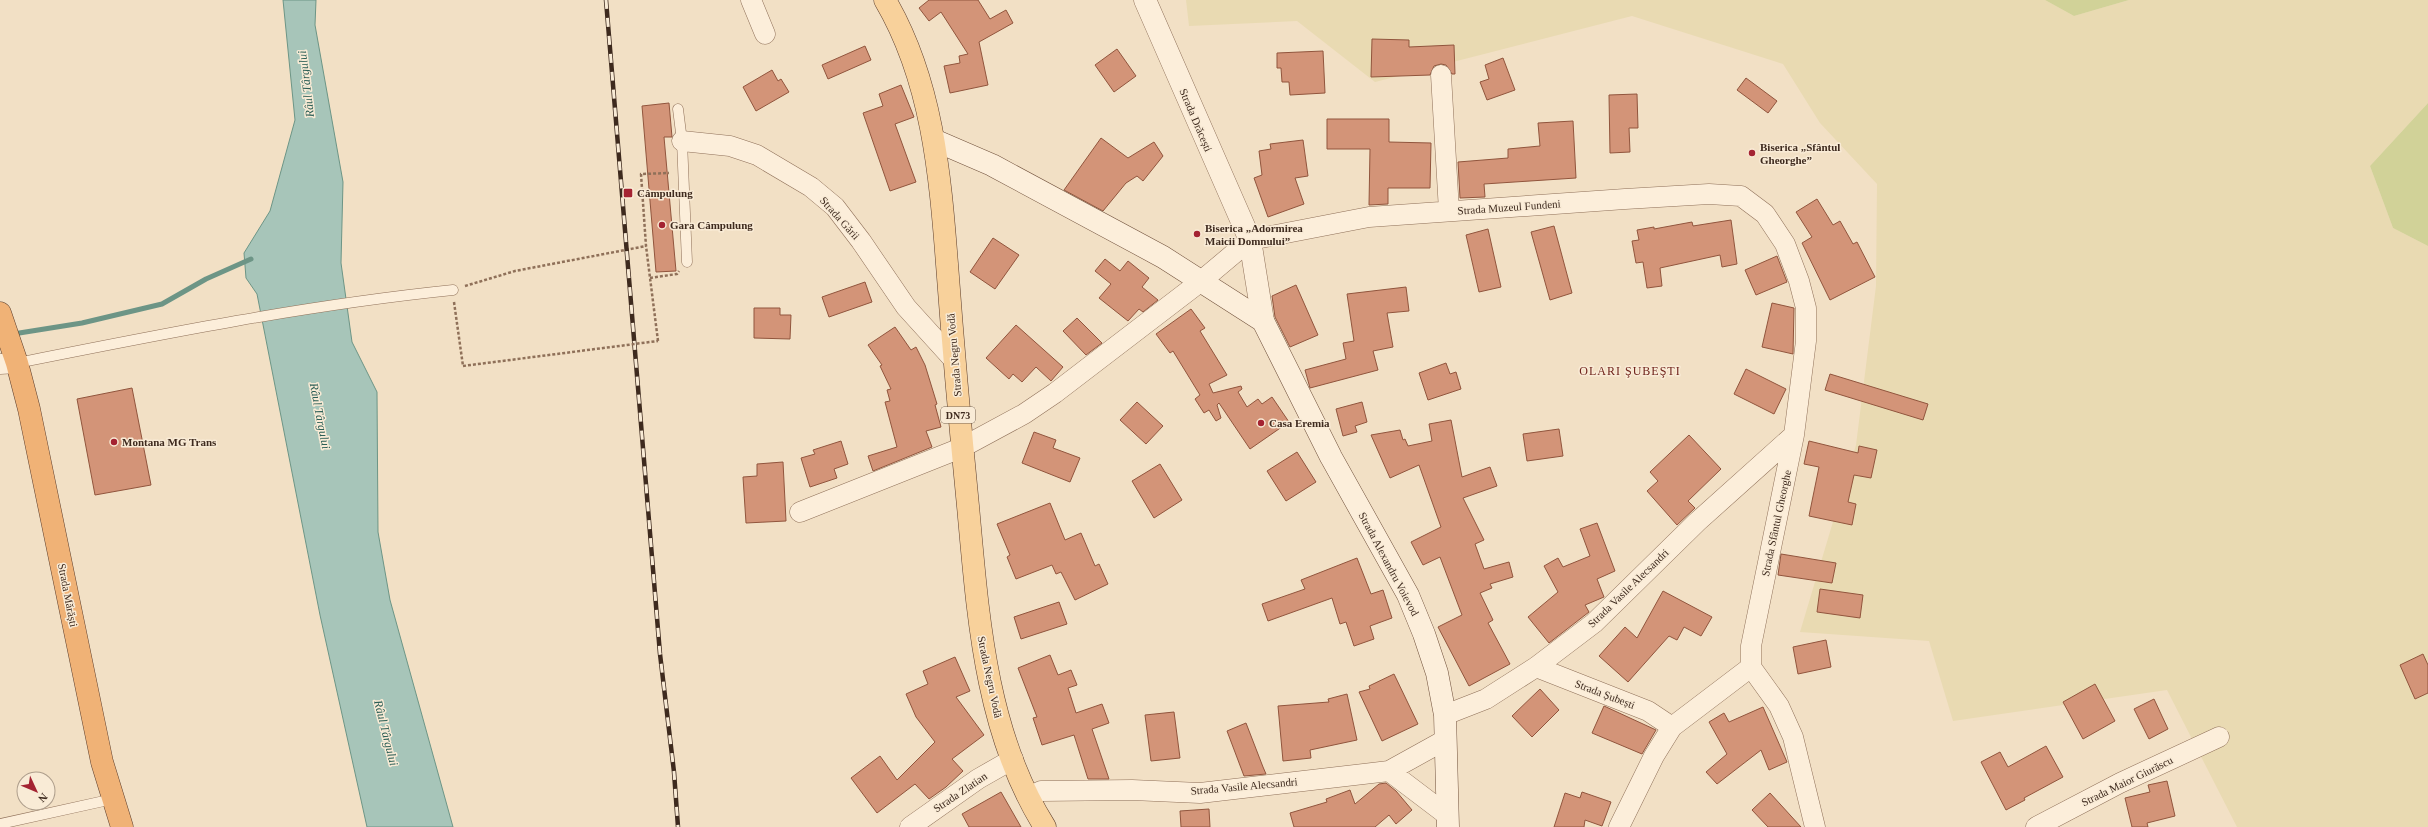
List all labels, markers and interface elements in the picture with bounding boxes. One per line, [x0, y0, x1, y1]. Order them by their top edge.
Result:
water label: Râul Târgului [295, 50, 317, 119]
street label: Strada Drăcești [1177, 87, 1215, 153]
place label: Biserica „Sfântul Gheorghe” [1760, 141, 1840, 166]
marker: Biserica „Sfântul Gheorghe” [1747, 148, 1757, 158]
marker: Câmpulung [622, 187, 634, 199]
place label: Câmpulung [637, 187, 693, 199]
street label: Strada Gării [818, 194, 862, 242]
street label: Strada Muzeul Fundeni [1457, 197, 1561, 217]
place label: Gara Câmpulung [670, 219, 753, 231]
marker: Gara Câmpulung [657, 220, 667, 230]
place label: Biserica „Adormirea Maicii Domnului” [1205, 222, 1303, 247]
marker: Biserica „Adormirea Maicii Domnului” [1192, 229, 1202, 239]
street label: Strada Negru Vodă [944, 313, 964, 397]
district label: OLARI ŞUBEŞTI [1579, 364, 1681, 378]
water label: Râul Târgului [307, 381, 333, 450]
road number: DN73 [941, 407, 975, 423]
place label: Casa Eremia [1269, 417, 1330, 429]
marker: Casa Eremia [1256, 418, 1266, 428]
place label: Montana MG Trans [122, 436, 217, 448]
marker: Montana MG Trans [109, 437, 119, 447]
street label: Strada Sfântul Gheorghe [1759, 469, 1793, 577]
street label: Strada Alexandru Voievod [1357, 510, 1422, 618]
street label: Strada Vasile Alecsandri [1585, 546, 1671, 630]
street label: Strada Mărăști [56, 562, 80, 628]
street label: Strada Negru Vodă [975, 635, 1005, 719]
street label: Strada Șubești [1573, 677, 1637, 711]
water label: Râul Târgului [371, 698, 401, 767]
street label: Strada Maior Giurăscu [2079, 753, 2175, 808]
street label: Strada Zlatian [931, 769, 989, 814]
north arrow [16, 771, 56, 811]
street label: Strada Vasile Alecsandri [1190, 775, 1298, 797]
text: N [36, 791, 50, 805]

